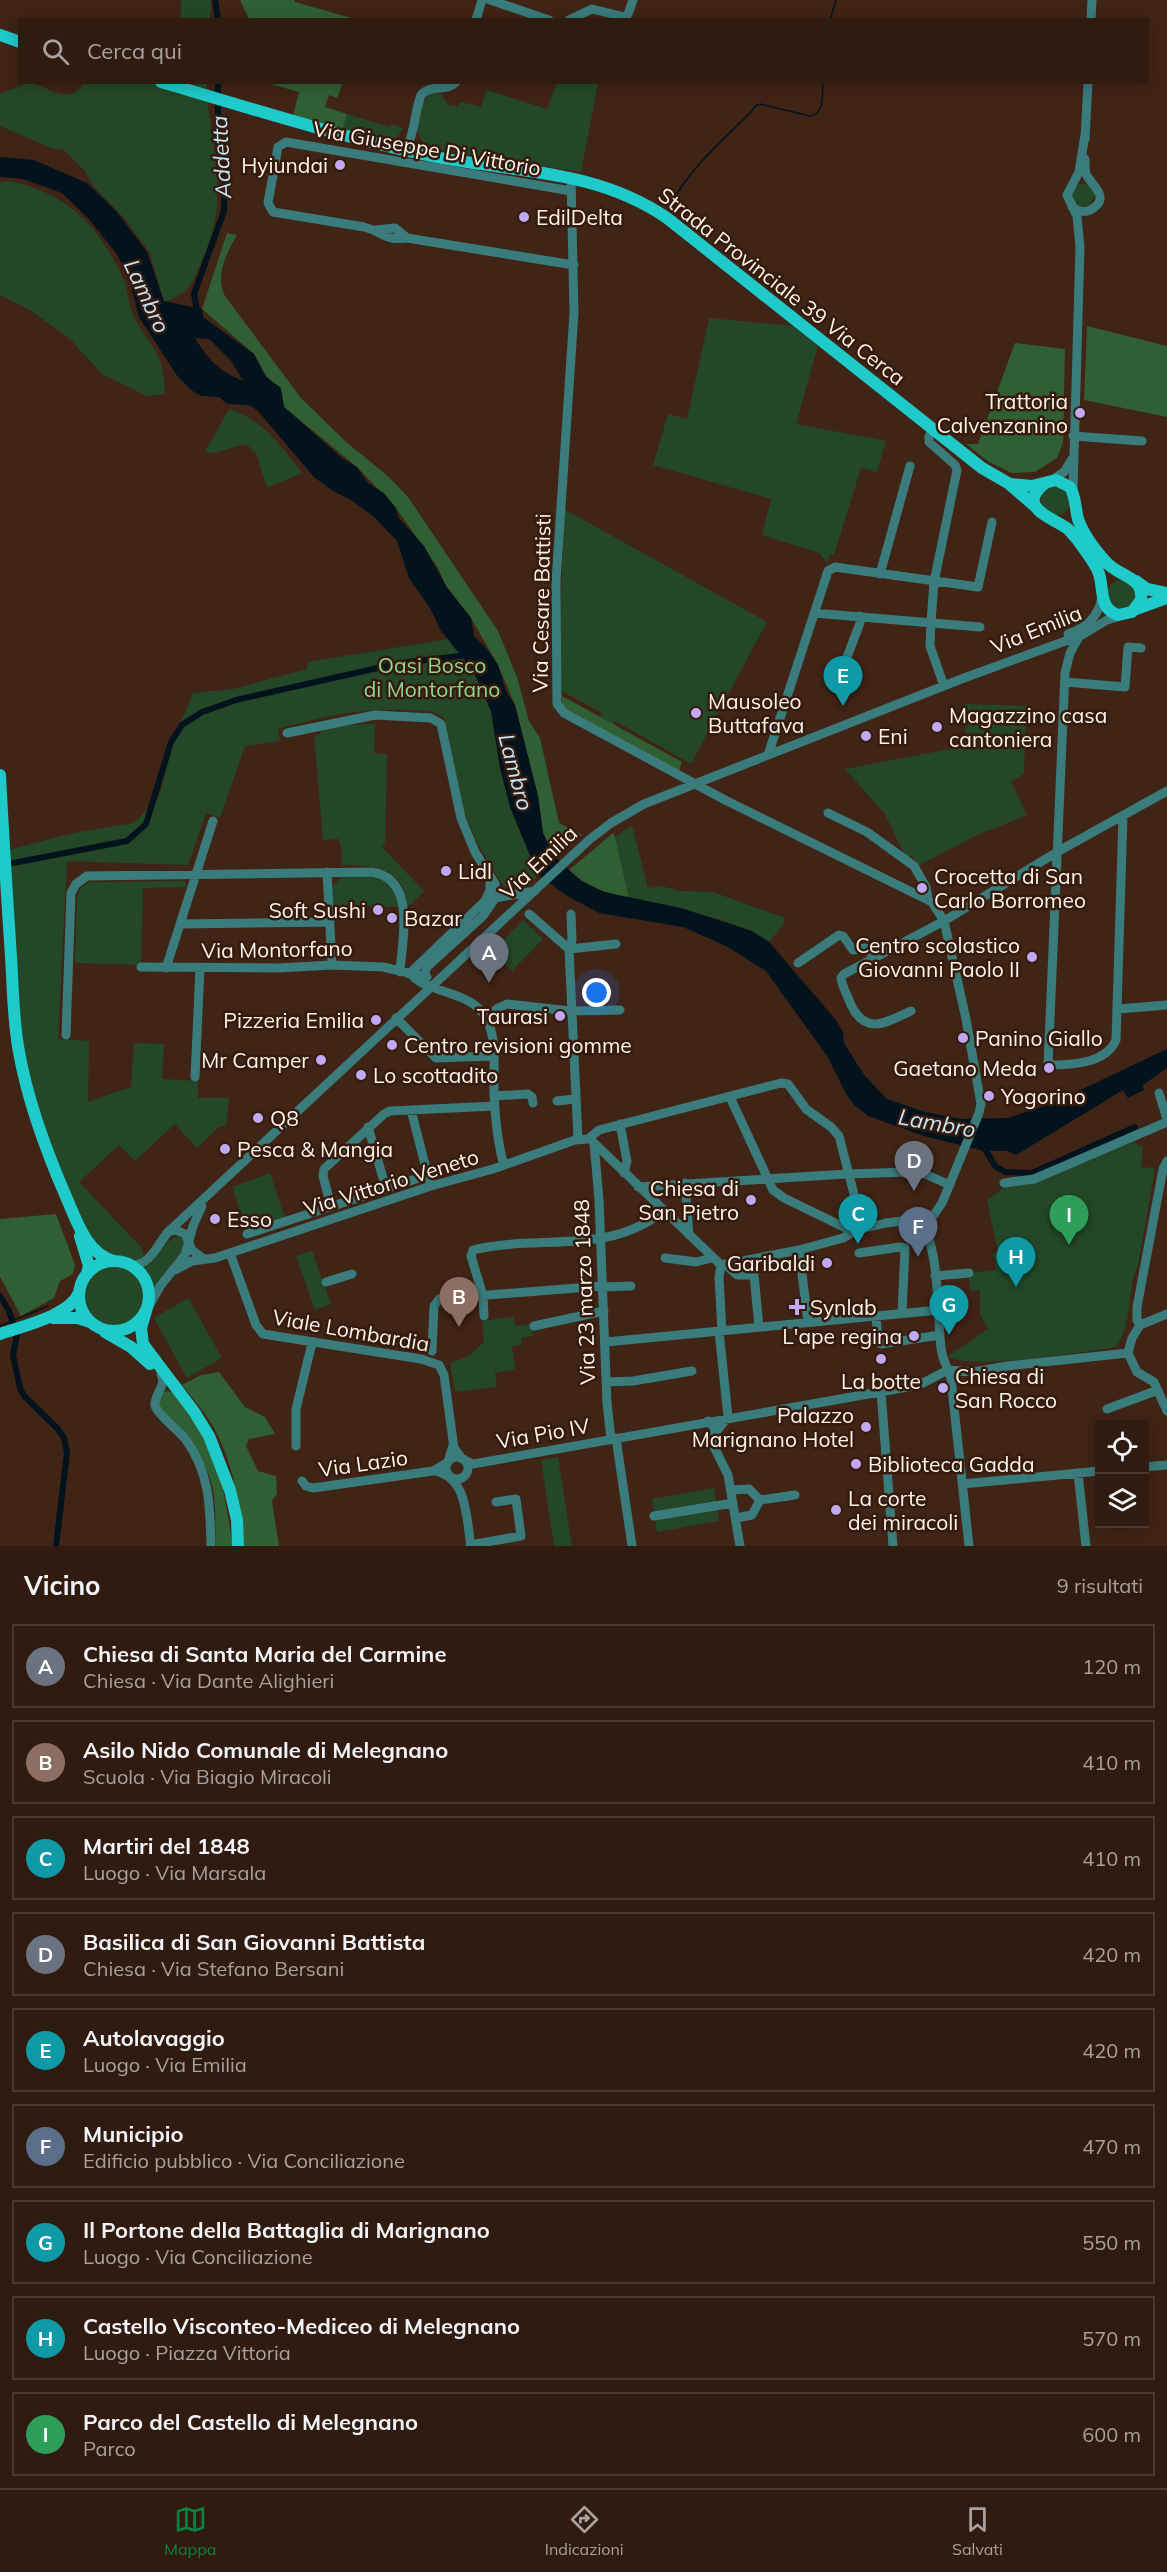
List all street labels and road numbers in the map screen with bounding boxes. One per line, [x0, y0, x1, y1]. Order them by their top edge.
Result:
street label: Via Giuseppe Di Vittorio [311, 115, 543, 181]
street label: Strada Provinciale 39 Via Cerca [653, 181, 911, 391]
street label: Via Cesare Battisti [526, 513, 556, 693]
street label: Via Emilia [987, 599, 1085, 659]
street label: Via Emilia [494, 820, 582, 904]
street label: Via Montorfano [201, 935, 353, 963]
street label: Via Vittorio Veneto [300, 1143, 482, 1221]
street label: Via 23 marzo 1848 [568, 1199, 600, 1385]
street label: Viale Lombardia [271, 1303, 431, 1357]
street label: Via Pio IV [494, 1412, 592, 1454]
street label: Via Lazio [317, 1444, 409, 1482]

